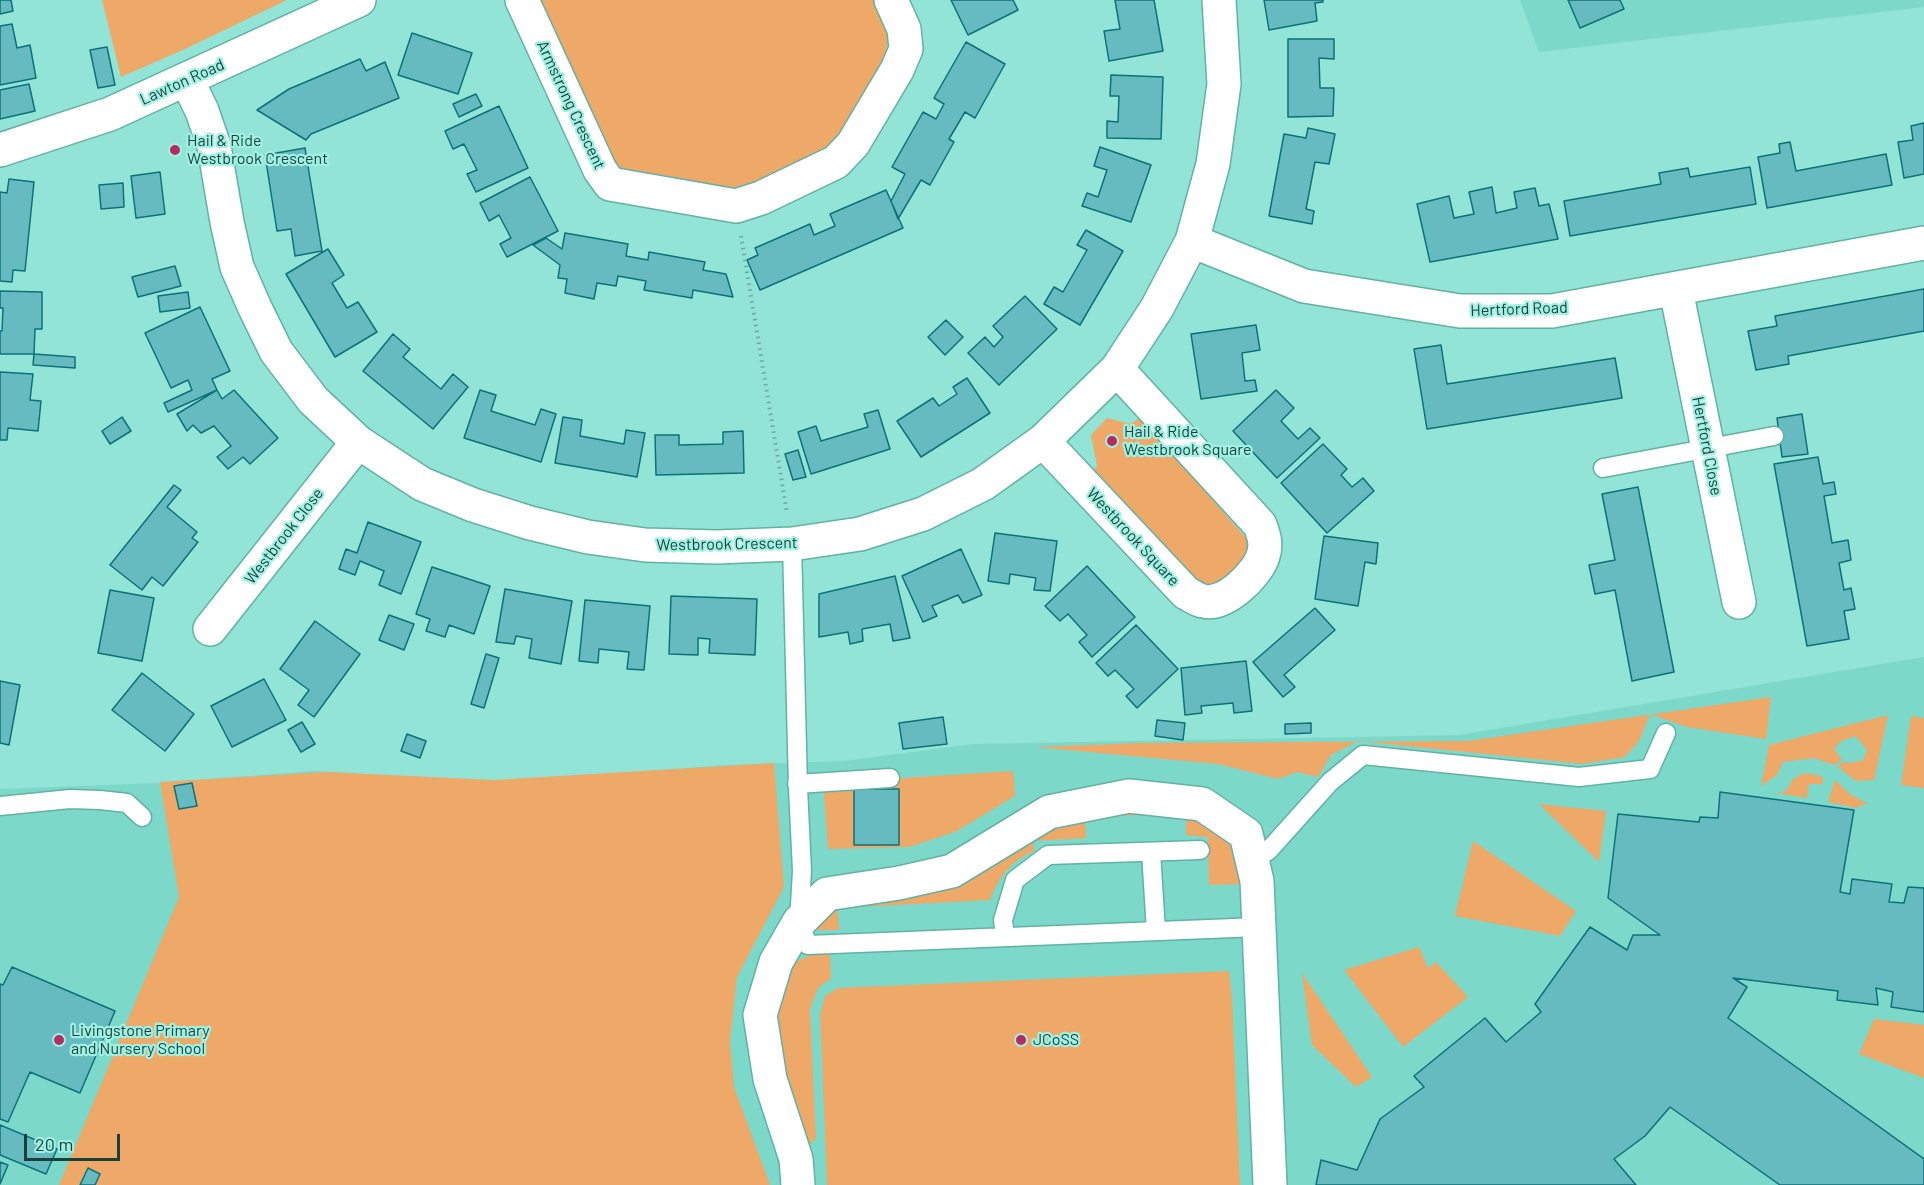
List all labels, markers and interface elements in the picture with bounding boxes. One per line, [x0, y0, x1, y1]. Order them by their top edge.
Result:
street label: Armstrong Crescent [533, 38, 609, 172]
street label: Lawton Road [137, 55, 227, 109]
place label: Hail & Ride Westbrook Crescent [187, 131, 328, 169]
marker: Hail & Ride Westbrook Crescent [168, 143, 182, 157]
street label: Hertford Road [1470, 298, 1568, 320]
street label: Hertford Close [1688, 395, 1726, 497]
place label: Hail & Ride Westbrook Square [1124, 422, 1251, 460]
marker: Hail & Ride Westbrook Square [1105, 434, 1119, 448]
street label: Westbrook Close [241, 484, 327, 588]
street label: Westbrook Square [1083, 484, 1183, 590]
street label: Westbrook Crescent [656, 533, 798, 555]
place label: Livingstone Primary and Nursery School [71, 1021, 210, 1059]
place label: JCoSS [1033, 1030, 1079, 1050]
marker: Livingstone Primary and Nursery School [52, 1033, 66, 1047]
marker: JCoSS [1014, 1033, 1028, 1047]
scale bar [27, 1122, 123, 1160]
text: 20 m [35, 1133, 73, 1155]

